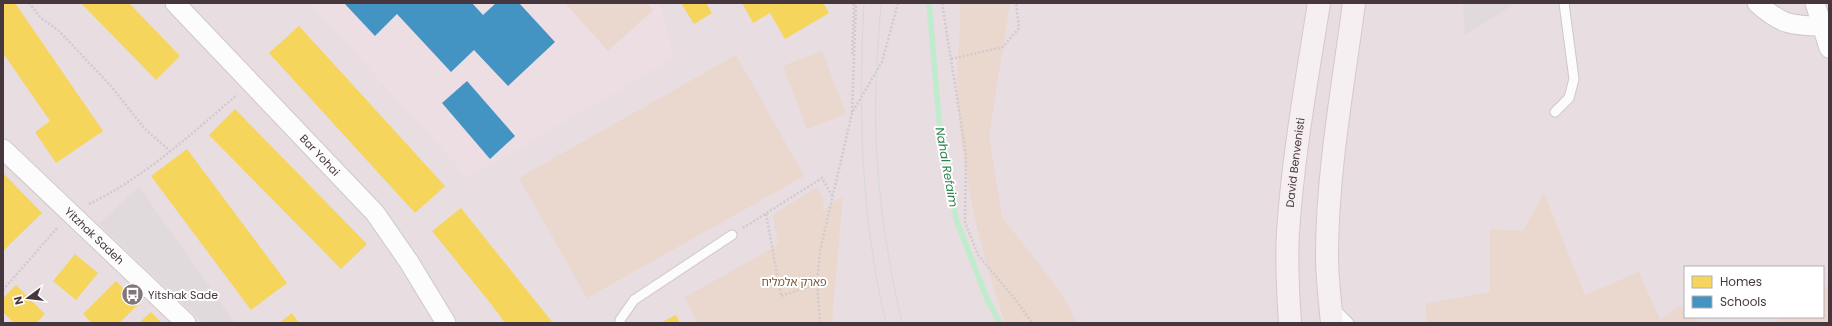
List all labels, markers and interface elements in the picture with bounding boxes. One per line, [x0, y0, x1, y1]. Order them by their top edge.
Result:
street label: David Benvenisti [1282, 116, 1309, 208]
water label: Nahal Refaim [932, 126, 962, 208]
street label: Bar Yohai [296, 131, 344, 180]
street label: Yitzhak Sadeh [61, 204, 128, 268]
legend [1684, 266, 1824, 318]
text: Homes [1720, 273, 1762, 290]
park label: פארק אלמליח [761, 274, 827, 290]
north arrow [8, 278, 48, 318]
bus stop icon: Yitshak Sade [120, 282, 146, 308]
place label: Yitshak Sade [148, 287, 218, 303]
text: Schools [1720, 293, 1767, 310]
text: N [10, 295, 27, 307]

